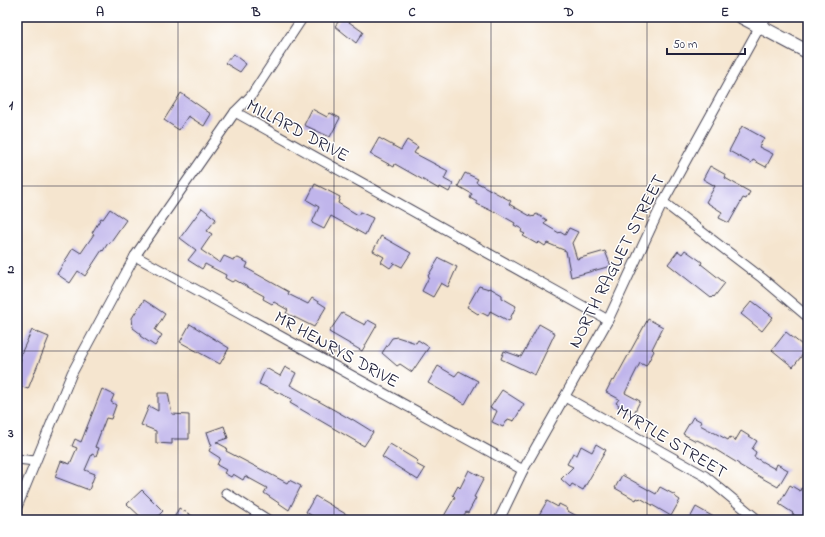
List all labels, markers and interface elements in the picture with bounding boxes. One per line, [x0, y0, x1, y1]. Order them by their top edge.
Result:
text: A [96, 3, 104, 22]
text: B [251, 3, 261, 22]
text: C [408, 3, 416, 22]
text: D [563, 3, 574, 22]
text: E [721, 3, 729, 22]
scale bar [667, 30, 745, 56]
text: 50 m [673, 36, 697, 54]
street label: MILLARD DRIVE [241, 94, 353, 170]
text: 1 [9, 96, 14, 115]
street label: NORTH RAGUET STREET [563, 171, 673, 353]
text: 2 [7, 260, 15, 279]
street label: MR HENRYS DRIVE [269, 306, 403, 396]
street label: MYRTLE STREET [610, 399, 731, 486]
text: 3 [7, 424, 14, 443]

